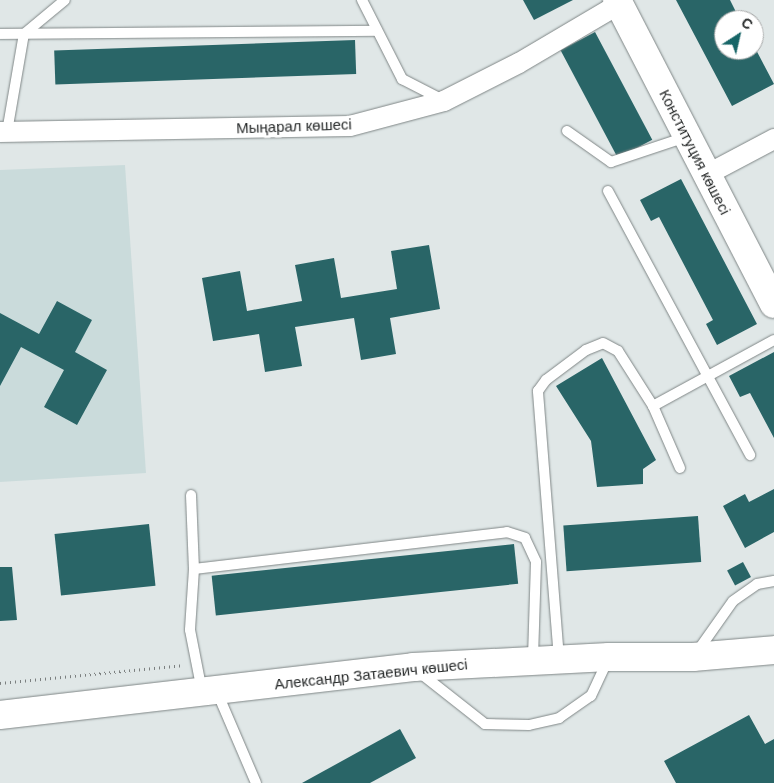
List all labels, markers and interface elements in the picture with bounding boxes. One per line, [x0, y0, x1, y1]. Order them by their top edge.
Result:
north arrow [714, 10, 764, 60]
text: С [738, 14, 756, 33]
street label: Конституция көшесі [656, 86, 734, 218]
street label: Мыңарал көшесі [236, 115, 352, 137]
street label: Александр Затаевич көшесі [274, 655, 468, 693]

